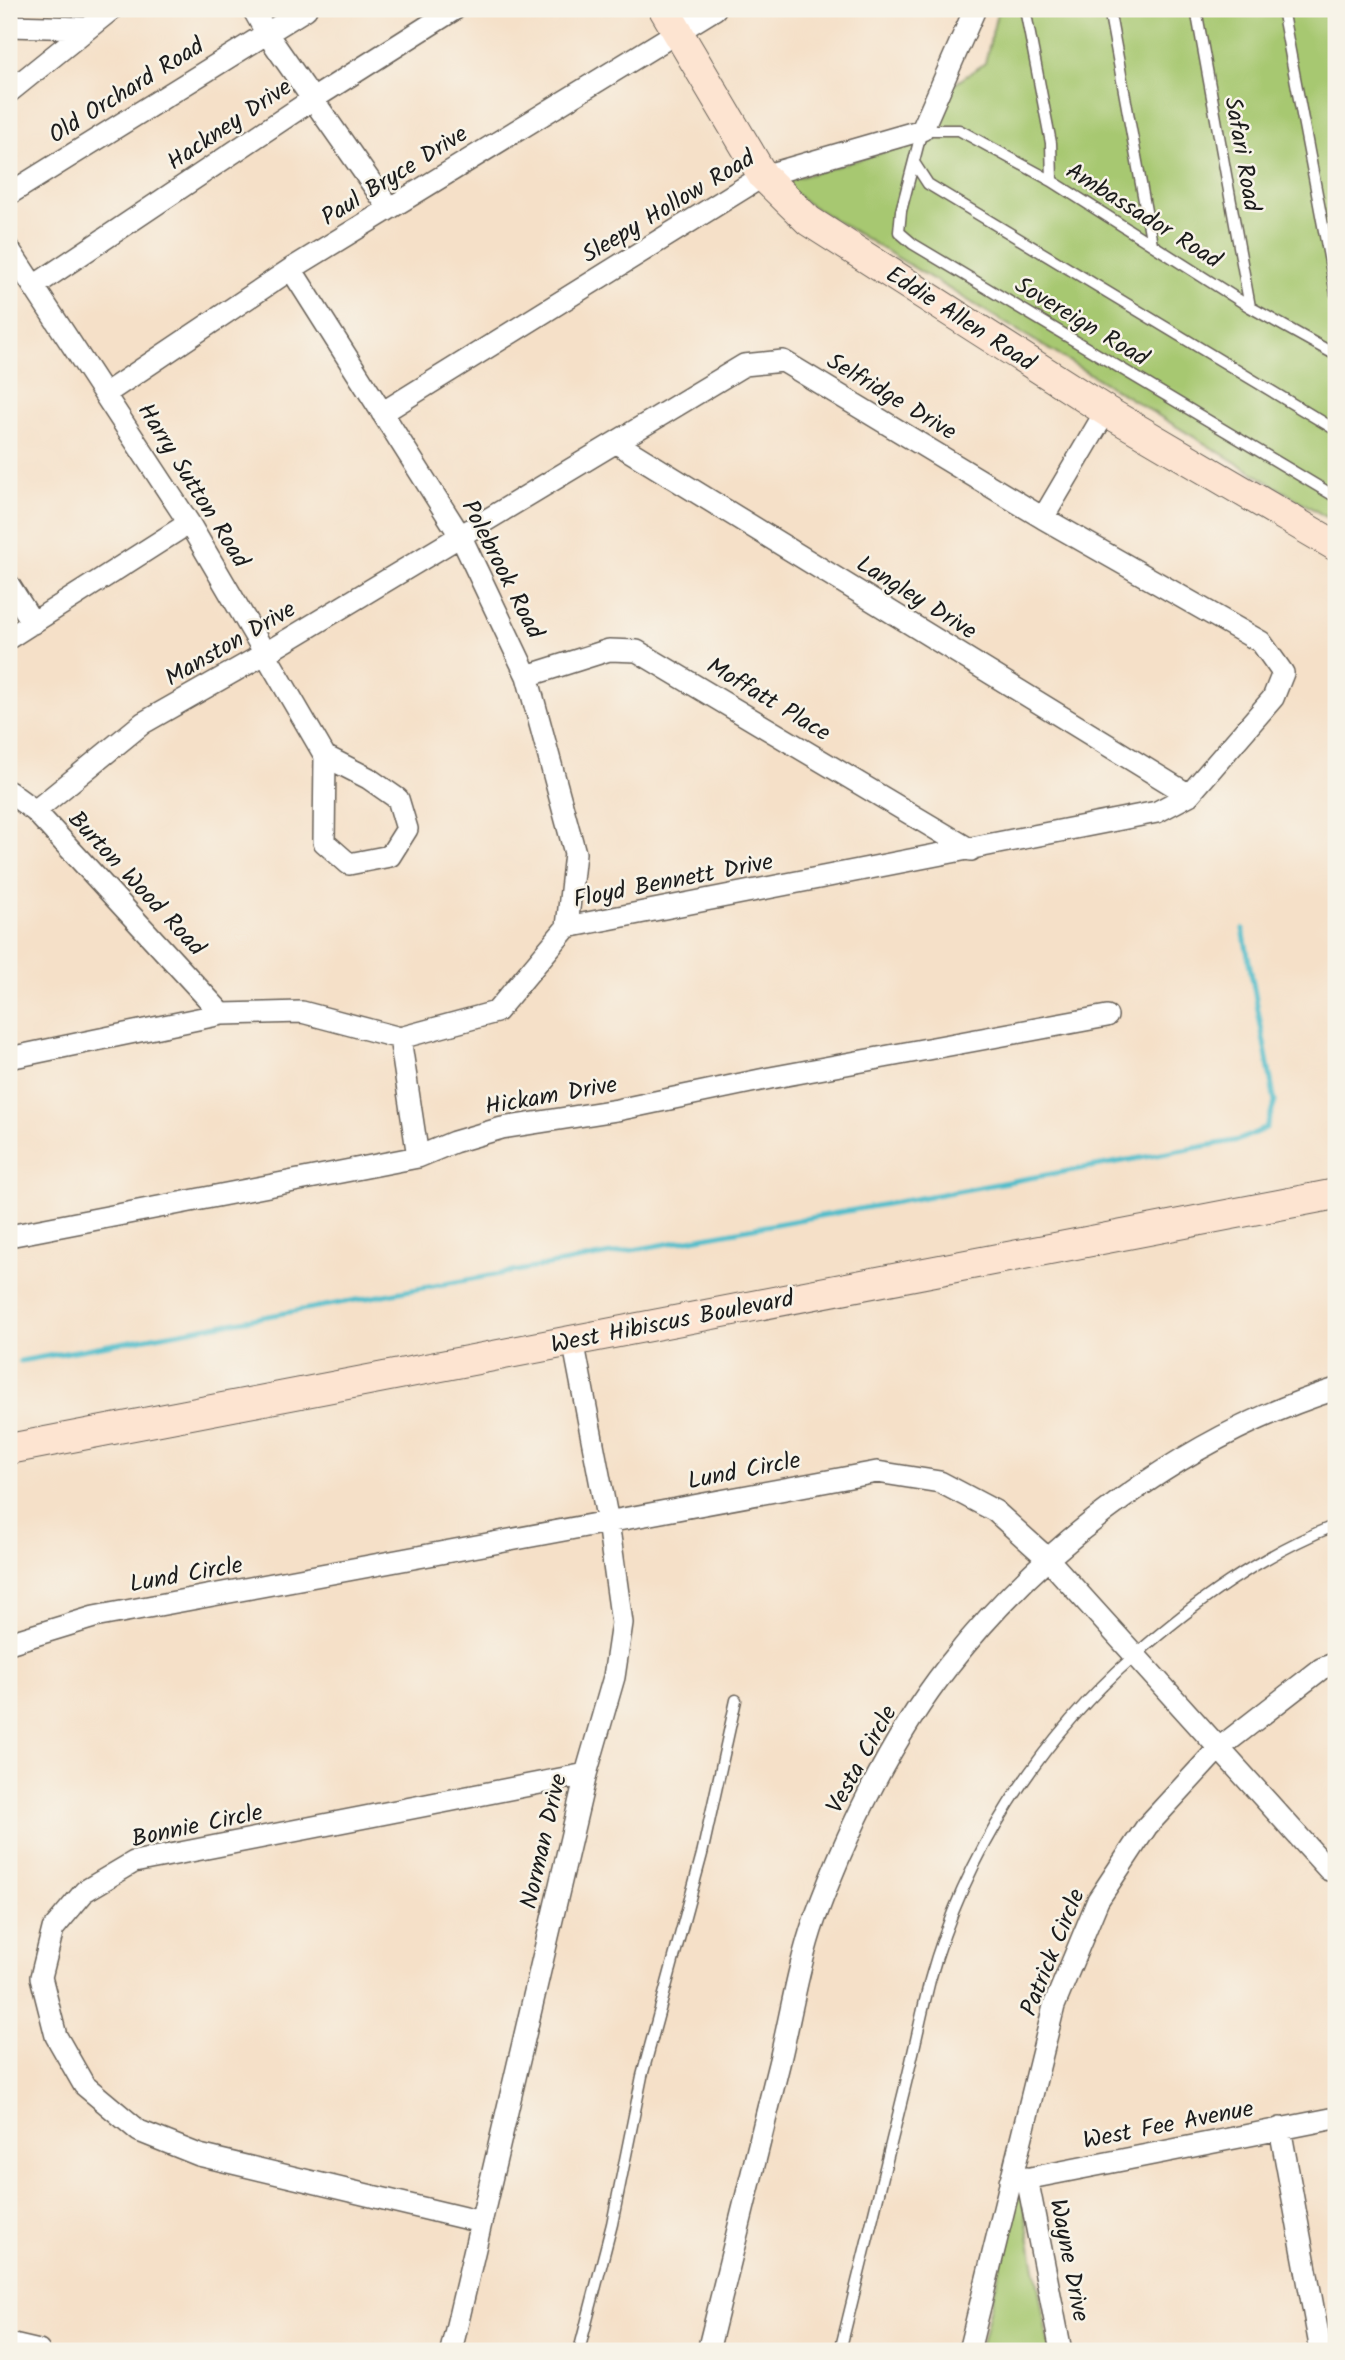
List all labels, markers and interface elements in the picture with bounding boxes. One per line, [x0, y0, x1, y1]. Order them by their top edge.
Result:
street label: Old Orchard Road [41, 27, 213, 155]
street label: Hackney Drive [159, 69, 301, 182]
street label: Safari Road [1212, 94, 1271, 216]
street label: Paul Bryce Drive [314, 115, 476, 237]
street label: Sleepy Hollow Road [575, 140, 764, 274]
street label: Ambassador Road [1057, 153, 1230, 280]
street label: Eddie Allen Road [878, 256, 1044, 383]
street label: Sovereign Road [1006, 267, 1157, 378]
street label: Selfridge Drive [819, 343, 964, 452]
street label: Harry Sutton Road [126, 396, 260, 577]
street label: Polebrook Road [450, 493, 554, 647]
street label: Langley Drive [848, 546, 984, 651]
street label: Manston Drive [158, 591, 304, 698]
street label: Moffatt Place [699, 648, 838, 753]
street label: Burton Wood Road [58, 802, 215, 967]
street label: Floyd Bennett Drive [570, 843, 777, 920]
street label: Hickam Drive [482, 1066, 621, 1127]
street label: West Hibiscus Boulevard [547, 1280, 798, 1365]
street label: Lund Circle [684, 1441, 804, 1502]
street label: Lund Circle [127, 1546, 246, 1605]
street label: Vesta Circle [816, 1698, 908, 1821]
street label: Norman Drive [510, 1770, 579, 1913]
street label: Bonnie Circle [128, 1793, 267, 1859]
street label: Patrick Circle [1010, 1883, 1097, 2022]
street label: West Fee Avenue [1080, 2090, 1257, 2161]
street label: Wayne Drive [1038, 2195, 1100, 2325]

